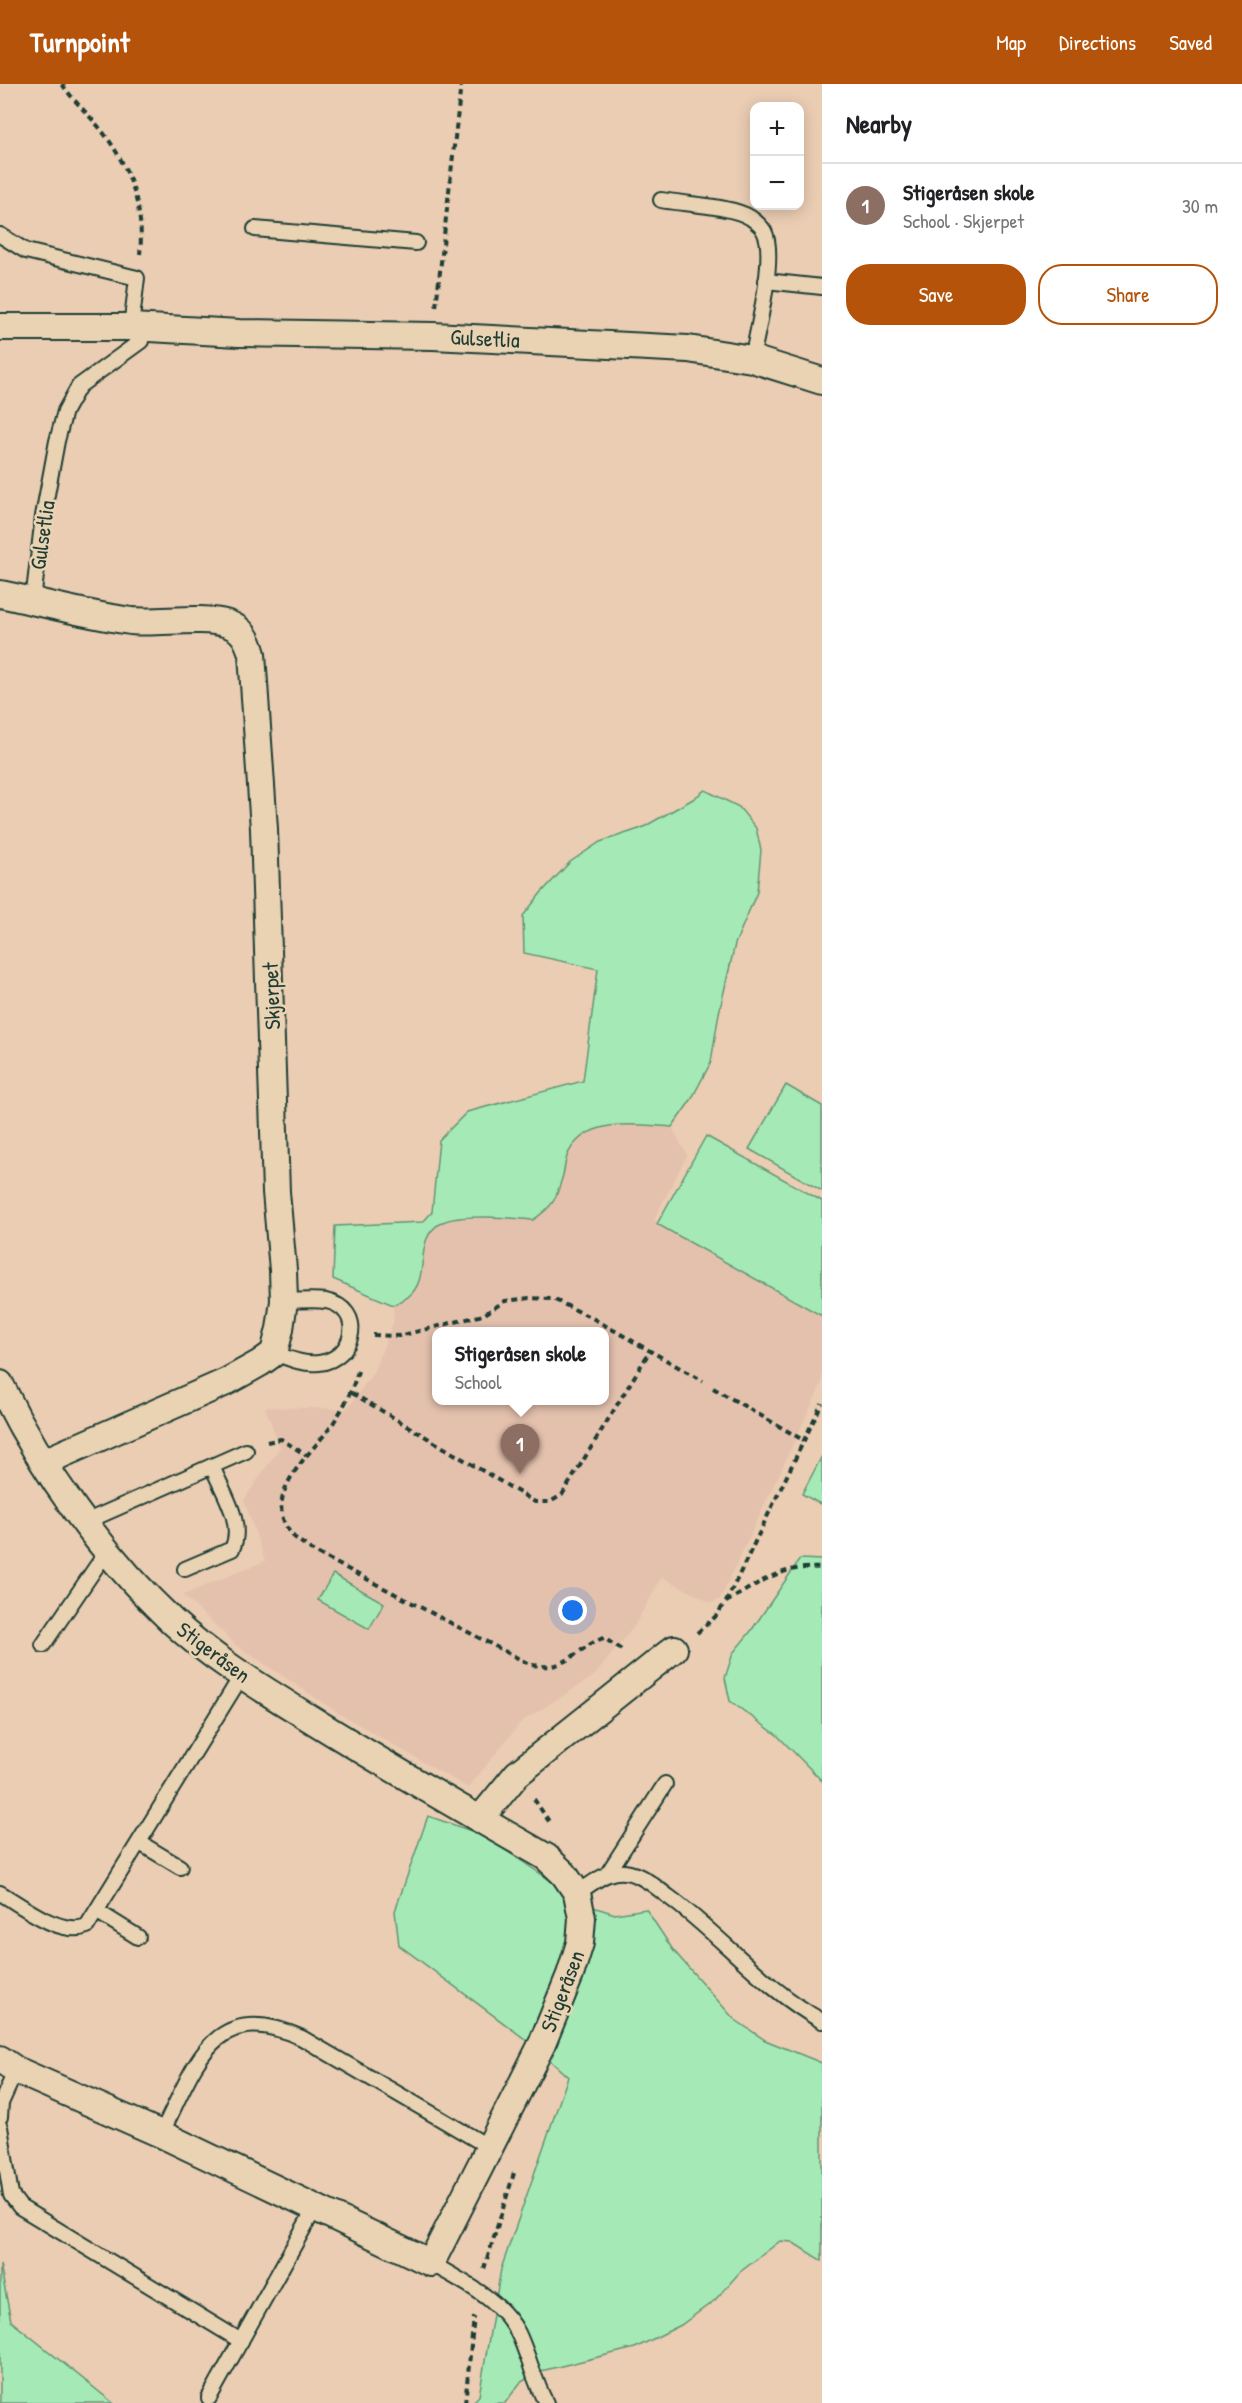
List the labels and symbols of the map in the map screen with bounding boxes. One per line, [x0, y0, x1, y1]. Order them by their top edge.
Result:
street label: Gulsetlia [450, 321, 521, 355]
street label: Gulsetlia [22, 498, 62, 571]
street label: Skjerpet [255, 961, 287, 1030]
pin: 1 [500, 1424, 540, 1474]
your location [558, 1596, 587, 1625]
street label: Stigeråsen [171, 1614, 257, 1690]
street label: Stigeråsen [533, 1946, 591, 2036]

